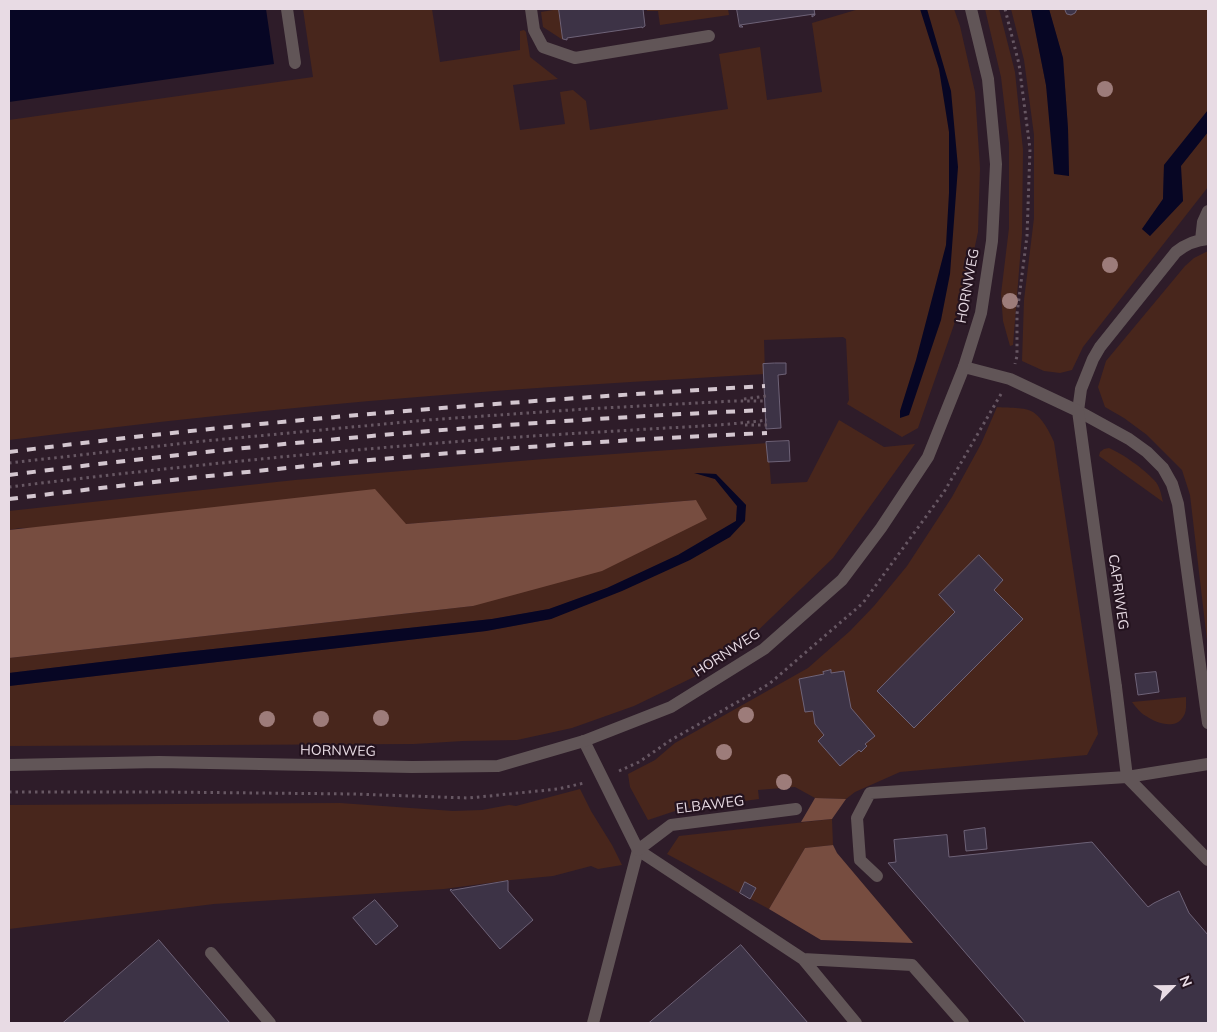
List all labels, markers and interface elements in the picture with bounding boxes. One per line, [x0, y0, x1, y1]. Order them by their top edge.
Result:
street label: HORNWEG [953, 247, 983, 325]
street label: CAPRIWEG [1104, 553, 1132, 631]
street label: HORNWEG [691, 625, 763, 681]
street label: HORNWEG [300, 742, 376, 760]
street label: ELBAWEG [675, 792, 745, 818]
north arrow [1147, 962, 1197, 1012]
text: N [1175, 973, 1196, 990]

